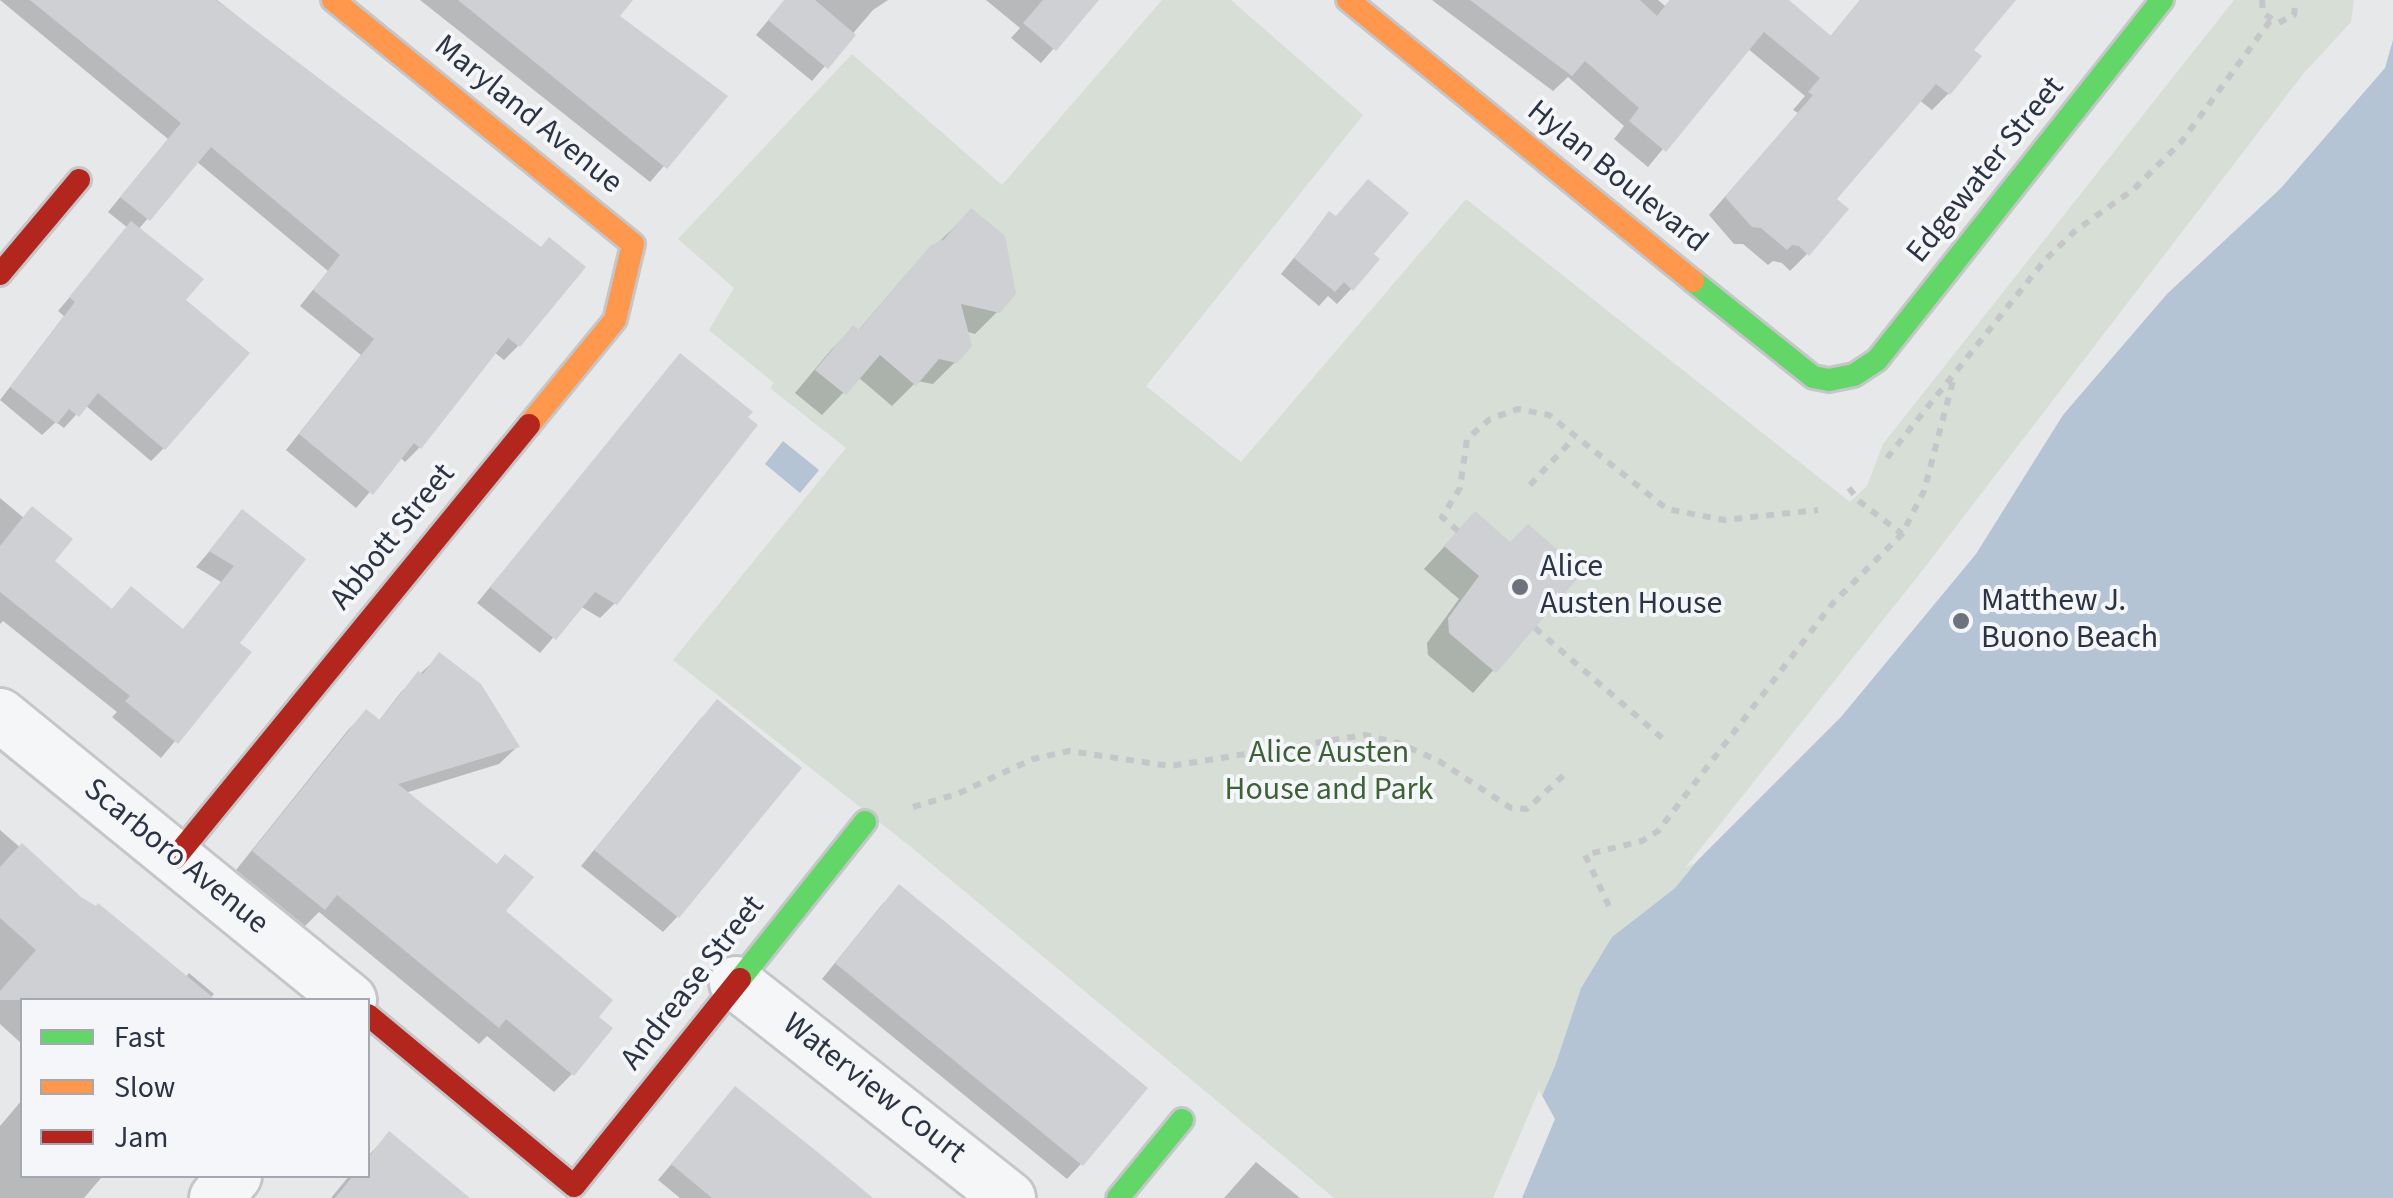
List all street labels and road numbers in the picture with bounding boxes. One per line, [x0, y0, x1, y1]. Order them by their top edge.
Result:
street label: Maryland Avenue [425, 28, 629, 204]
street label: Edgewater Street [1900, 70, 2074, 272]
street label: Hylan Boulevard [1518, 94, 1714, 262]
street label: Abbott Street [323, 457, 465, 619]
street label: Scarboro Avenue [75, 772, 275, 944]
street label: Andrease Street [614, 889, 774, 1079]
street label: Waterview Court [774, 1007, 972, 1173]

